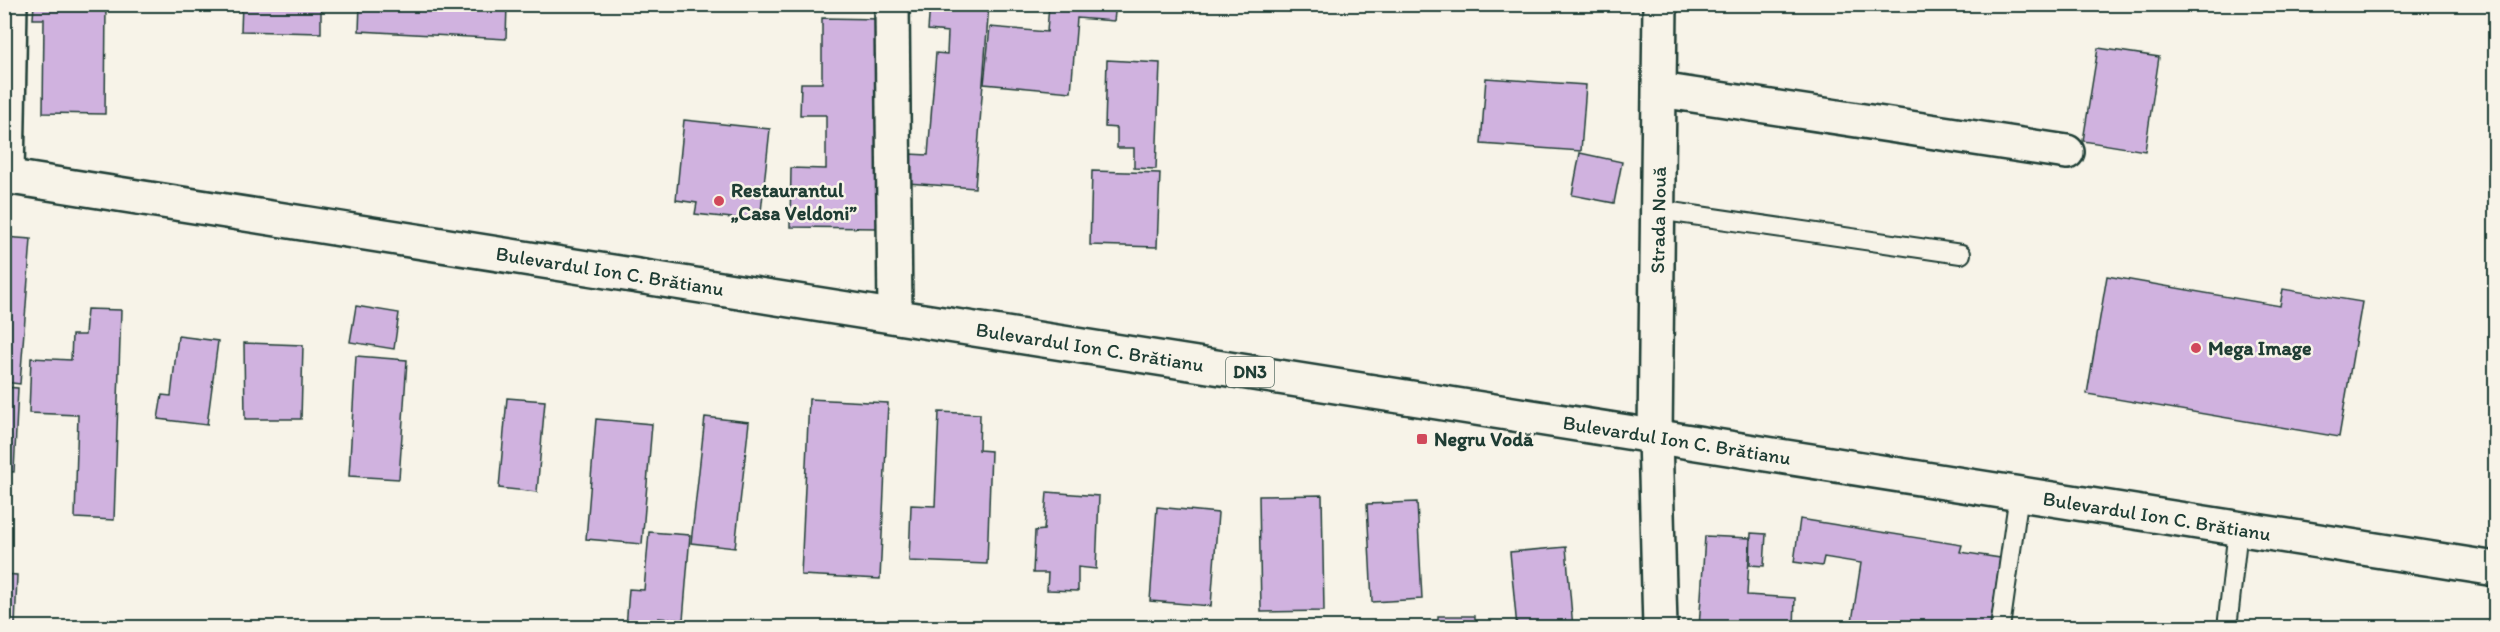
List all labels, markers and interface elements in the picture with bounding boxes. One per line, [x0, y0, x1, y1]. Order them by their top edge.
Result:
street label: Strada Nouă [1645, 166, 1671, 274]
place label: Restaurantul „Casa Veldoni” [731, 178, 857, 225]
marker: Restaurantul „Casa Veldoni” [712, 194, 726, 208]
street label: Bulevardul Ion C. Brătianu [494, 241, 726, 301]
street label: Bulevardul Ion C. Brătianu [974, 317, 1206, 377]
place label: Mega Image [2208, 336, 2312, 361]
marker: Mega Image [2189, 341, 2203, 355]
road number: DN3 [1226, 357, 1274, 387]
street label: Bulevardul Ion C. Brătianu [1561, 410, 1793, 470]
place label: Negru Vodă [1434, 427, 1534, 452]
marker: Negru Vodă [1415, 432, 1429, 446]
street label: Bulevardul Ion C. Brătianu [2041, 486, 2273, 546]

